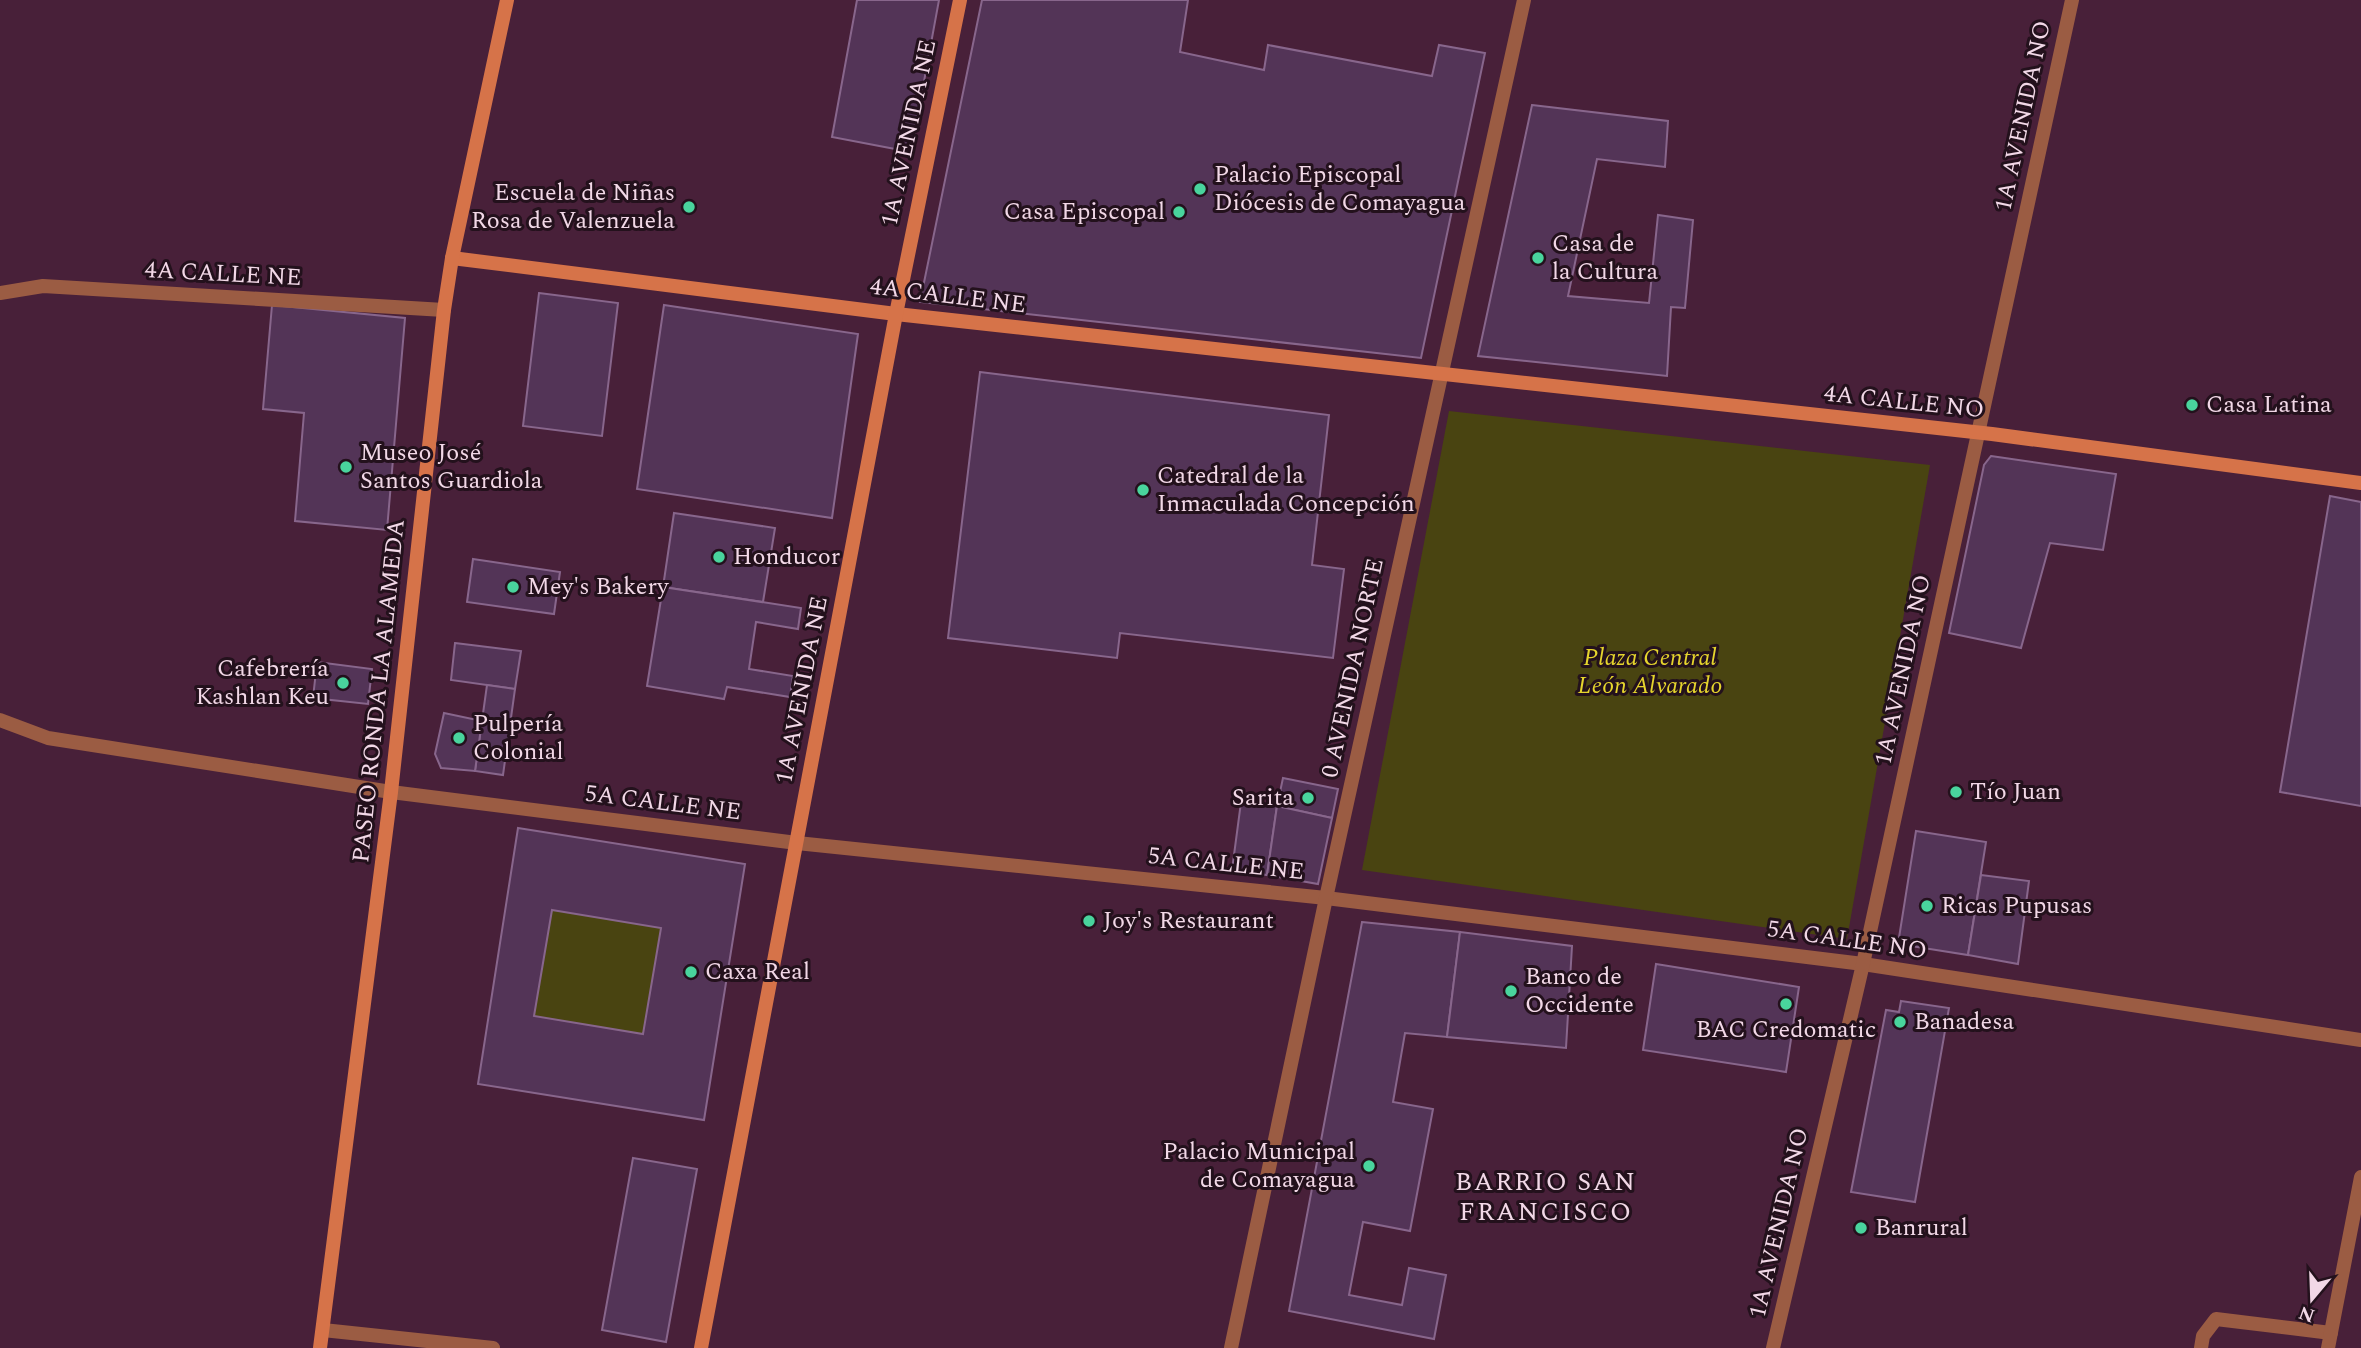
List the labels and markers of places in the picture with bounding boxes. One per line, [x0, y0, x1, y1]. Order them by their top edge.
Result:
place label: Palacio Episcopal Diócesis de Comayagua [1214, 157, 1466, 221]
place label: Escuela de Niñas Rosa de Valenzuela [471, 175, 675, 239]
marker: Palacio Episcopal Diócesis de Comayagua [1192, 181, 1208, 197]
place label: Casa Episcopal [1004, 194, 1165, 230]
marker: Escuela de Niñas Rosa de Valenzuela [681, 199, 697, 215]
marker: Casa Episcopal [1171, 204, 1187, 220]
place label: Casa de la Cultura [1552, 226, 1658, 290]
marker: Casa de la Cultura [1530, 250, 1546, 266]
place label: Casa Latina [2206, 387, 2332, 423]
marker: Casa Latina [2184, 397, 2200, 413]
place label: Museo José Santos Guardiola [360, 435, 543, 499]
place label: Catedral de la Inmaculada Concepción [1157, 458, 1415, 522]
marker: Museo José Santos Guardiola [338, 459, 354, 475]
marker: Catedral de la Inmaculada Concepción [1135, 482, 1151, 498]
place label: Honducor [733, 539, 840, 575]
marker: Honducor [711, 549, 727, 565]
place label: Mey's Bakery [527, 569, 670, 605]
marker: Mey's Bakery [505, 579, 521, 595]
place label: Cafebrería Kashlan Keu [196, 651, 329, 715]
marker: Cafebrería Kashlan Keu [335, 675, 351, 691]
place label: Pulpería Colonial [473, 706, 563, 770]
marker: Pulpería Colonial [451, 730, 467, 746]
place label: Tío Juan [1970, 774, 2061, 810]
place label: Sarita [1232, 780, 1294, 816]
marker: Tío Juan [1948, 784, 1964, 800]
marker: Sarita [1300, 790, 1316, 806]
place label: Ricas Pupusas [1941, 888, 2092, 924]
marker: Ricas Pupusas [1919, 898, 1935, 914]
place label: Joy's Restaurant [1103, 903, 1274, 939]
marker: Joy's Restaurant [1081, 913, 1097, 929]
place label: Caxa Real [705, 954, 810, 990]
place label: Banco de Occidente [1525, 959, 1634, 1023]
marker: Caxa Real [683, 964, 699, 980]
marker: Banco de Occidente [1503, 983, 1519, 999]
marker: BAC Credomatic [1778, 996, 1794, 1012]
place label: Banadesa [1914, 1004, 2015, 1040]
place label: BAC Credomatic [1696, 1012, 1876, 1048]
marker: Banadesa [1892, 1014, 1908, 1030]
place label: Palacio Municipal de Comayagua [1163, 1134, 1355, 1198]
marker: Palacio Municipal de Comayagua [1361, 1158, 1377, 1174]
place label: Banrural [1875, 1210, 1968, 1246]
marker: Banrural [1853, 1220, 1869, 1236]

